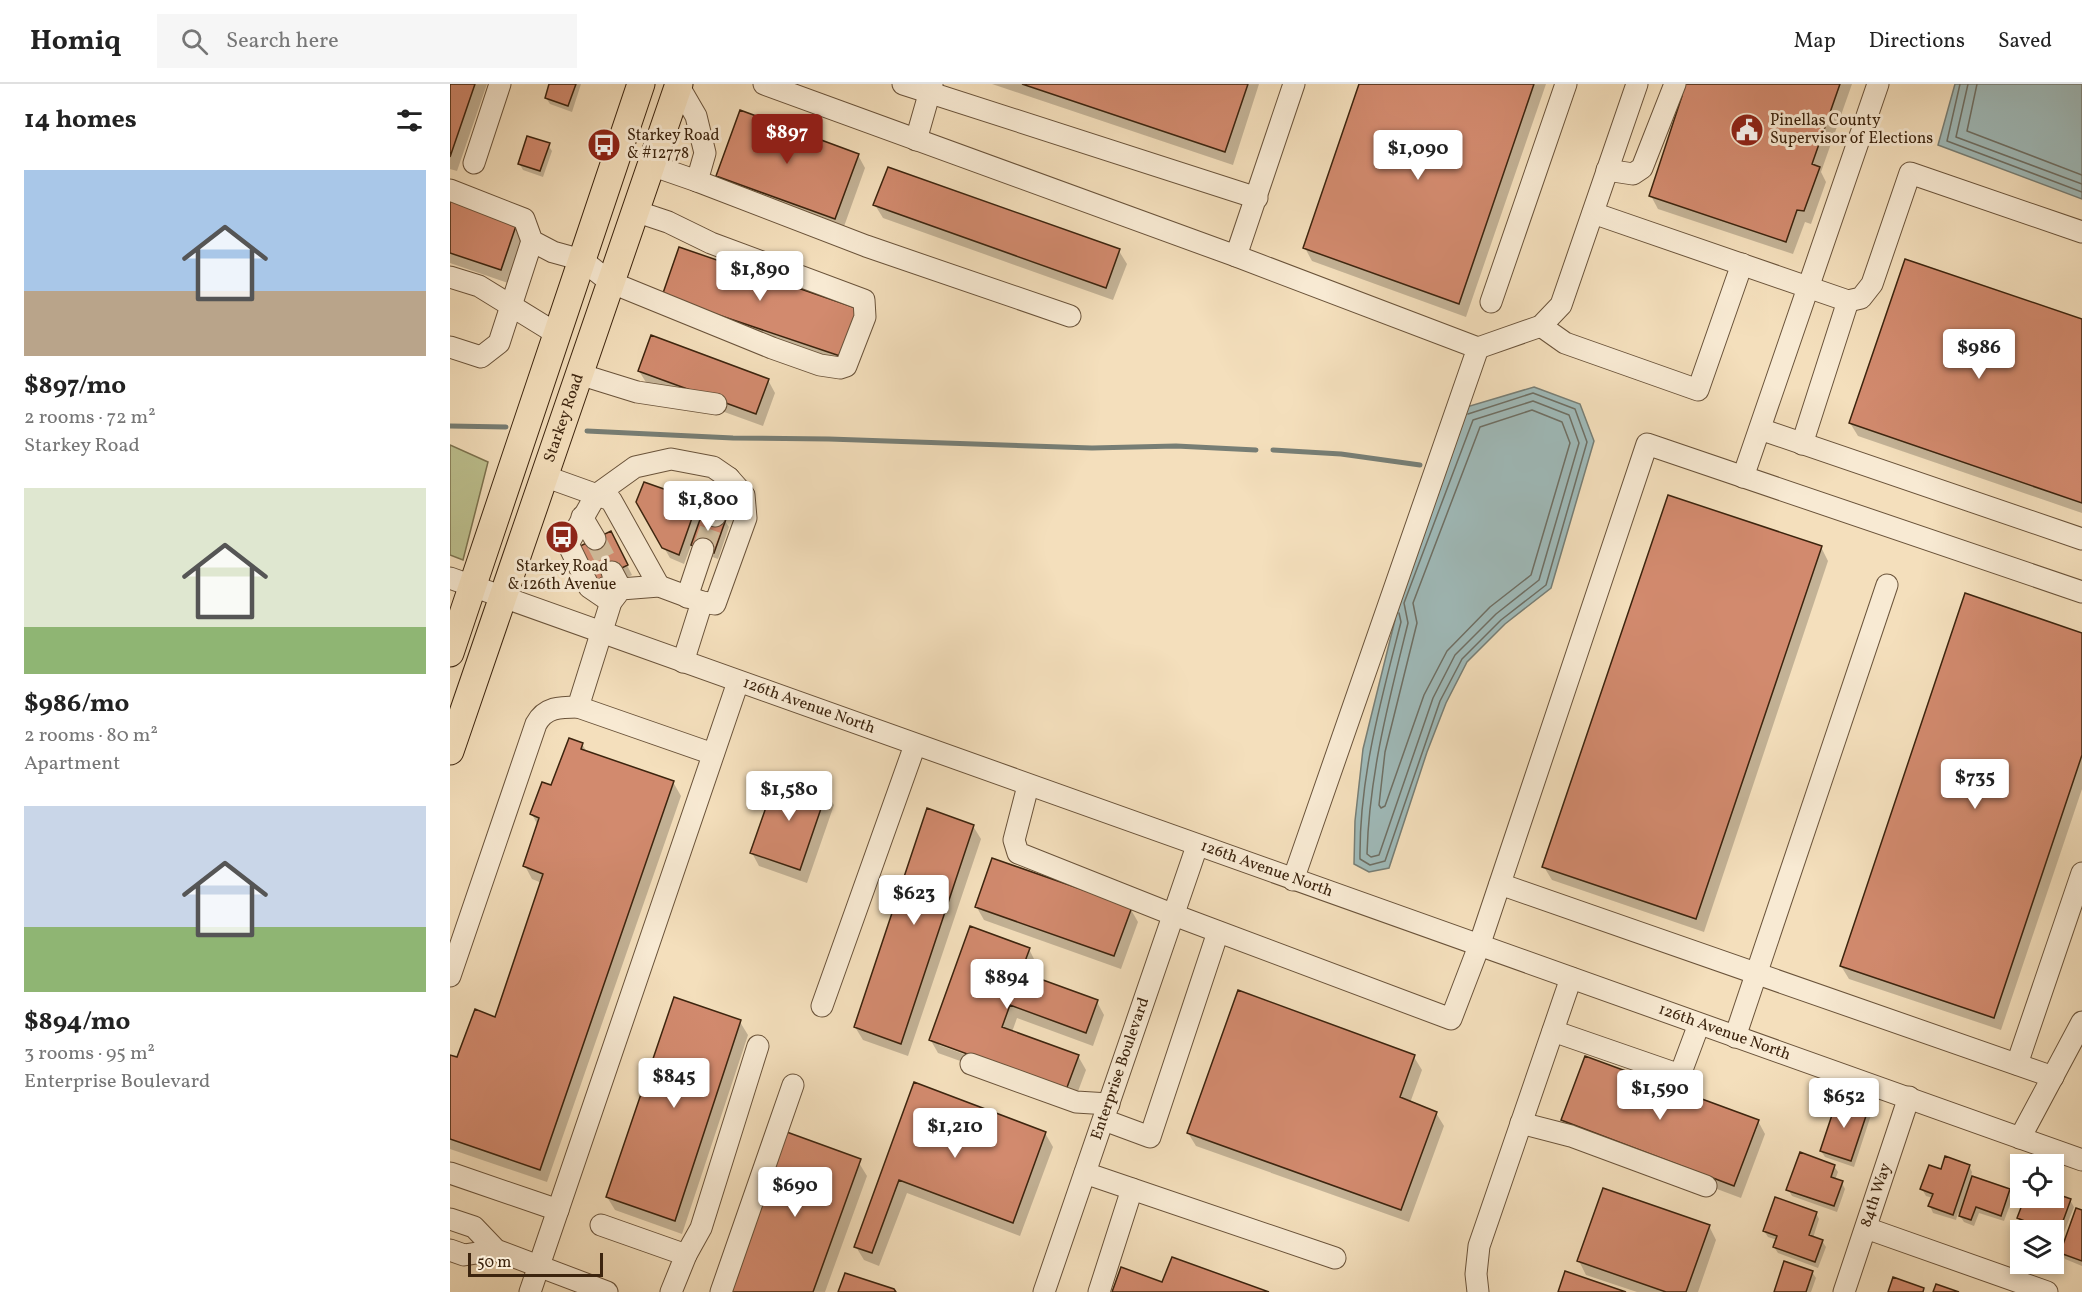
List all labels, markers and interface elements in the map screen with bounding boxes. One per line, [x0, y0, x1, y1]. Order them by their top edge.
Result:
search box [157, 14, 577, 68]
text: Homiq [30, 22, 121, 61]
icon: search [178, 25, 211, 58]
text: Search here [226, 26, 339, 57]
text: Map [1794, 27, 1836, 56]
text: Directions [1869, 27, 1965, 56]
text: Saved [1998, 27, 2052, 56]
text: 14 homes [24, 102, 137, 138]
icon: filters [393, 104, 426, 137]
place label: Pinellas County Supervisor of Elections [1770, 110, 1933, 150]
public building icon: Pinellas County Supervisor of Elections [1729, 112, 1765, 148]
pin: $897 [751, 114, 823, 165]
text: $897 [766, 119, 808, 147]
place label: Starkey Road & #12778 [627, 125, 720, 165]
bus stop icon: Starkey Road & #12778 [586, 127, 622, 163]
pin: $1,090 [1369, 130, 1467, 181]
text: $1,090 [1388, 135, 1448, 163]
icon: home [171, 209, 279, 317]
pin: $1,890 [711, 251, 809, 302]
text: $1,890 [730, 256, 790, 284]
pin: $986 [1943, 329, 2015, 380]
text: $986 [1957, 334, 2001, 362]
text: $897/mo [24, 368, 126, 404]
street label: Starkey Road [539, 371, 590, 465]
text: 2 rooms · 72 m² [24, 404, 156, 432]
text: Starkey Road [24, 432, 140, 460]
pin: $1,800 [659, 481, 757, 532]
text: $1,800 [678, 486, 738, 514]
bus stop icon: Starkey Road & 126th Avenue [544, 519, 580, 555]
icon: home [171, 527, 279, 635]
place label: Starkey Road & 126th Avenue [508, 556, 616, 596]
street label: 126th Avenue North [740, 672, 878, 740]
text: $986/mo [24, 686, 129, 722]
text: 2 rooms · 80 m² [24, 722, 158, 750]
text: Apartment [24, 750, 120, 778]
pin: $735 [1939, 759, 2011, 810]
text: $735 [1955, 764, 1995, 792]
pin: $1,580 [740, 771, 838, 822]
text: $1,580 [760, 776, 818, 804]
street label: 126th Avenue North [1197, 835, 1336, 903]
icon: home [171, 845, 279, 953]
pin: $623 [878, 875, 950, 926]
text: $623 [893, 880, 935, 908]
pin: $894 [971, 959, 1043, 1010]
text: $894 [985, 964, 1029, 992]
street label: Enterprise Boulevard [1086, 995, 1155, 1143]
street label: 126th Avenue North [1655, 999, 1794, 1066]
text: $894/mo [24, 1004, 130, 1040]
text: 3 rooms · 95 m² [24, 1040, 155, 1068]
pin: $845 [638, 1058, 710, 1109]
text: $845 [652, 1063, 696, 1091]
text: Enterprise Boulevard [24, 1068, 210, 1096]
pin: $1,590 [1611, 1070, 1709, 1121]
text: $1,590 [1631, 1075, 1689, 1103]
pin: $652 [1808, 1078, 1880, 1129]
text: $652 [1823, 1083, 1865, 1111]
pin: $1,210 [906, 1108, 1004, 1159]
text: $1,210 [927, 1113, 983, 1141]
map controls [2010, 1154, 2064, 1274]
button: locate [2010, 1154, 2064, 1208]
street label: 84th Way [1855, 1160, 1897, 1230]
pin: $690 [759, 1167, 831, 1218]
text: $690 [772, 1172, 818, 1200]
button: layers [2010, 1220, 2064, 1274]
scale bar [468, 1250, 603, 1278]
text: 50 m [477, 1252, 511, 1274]

